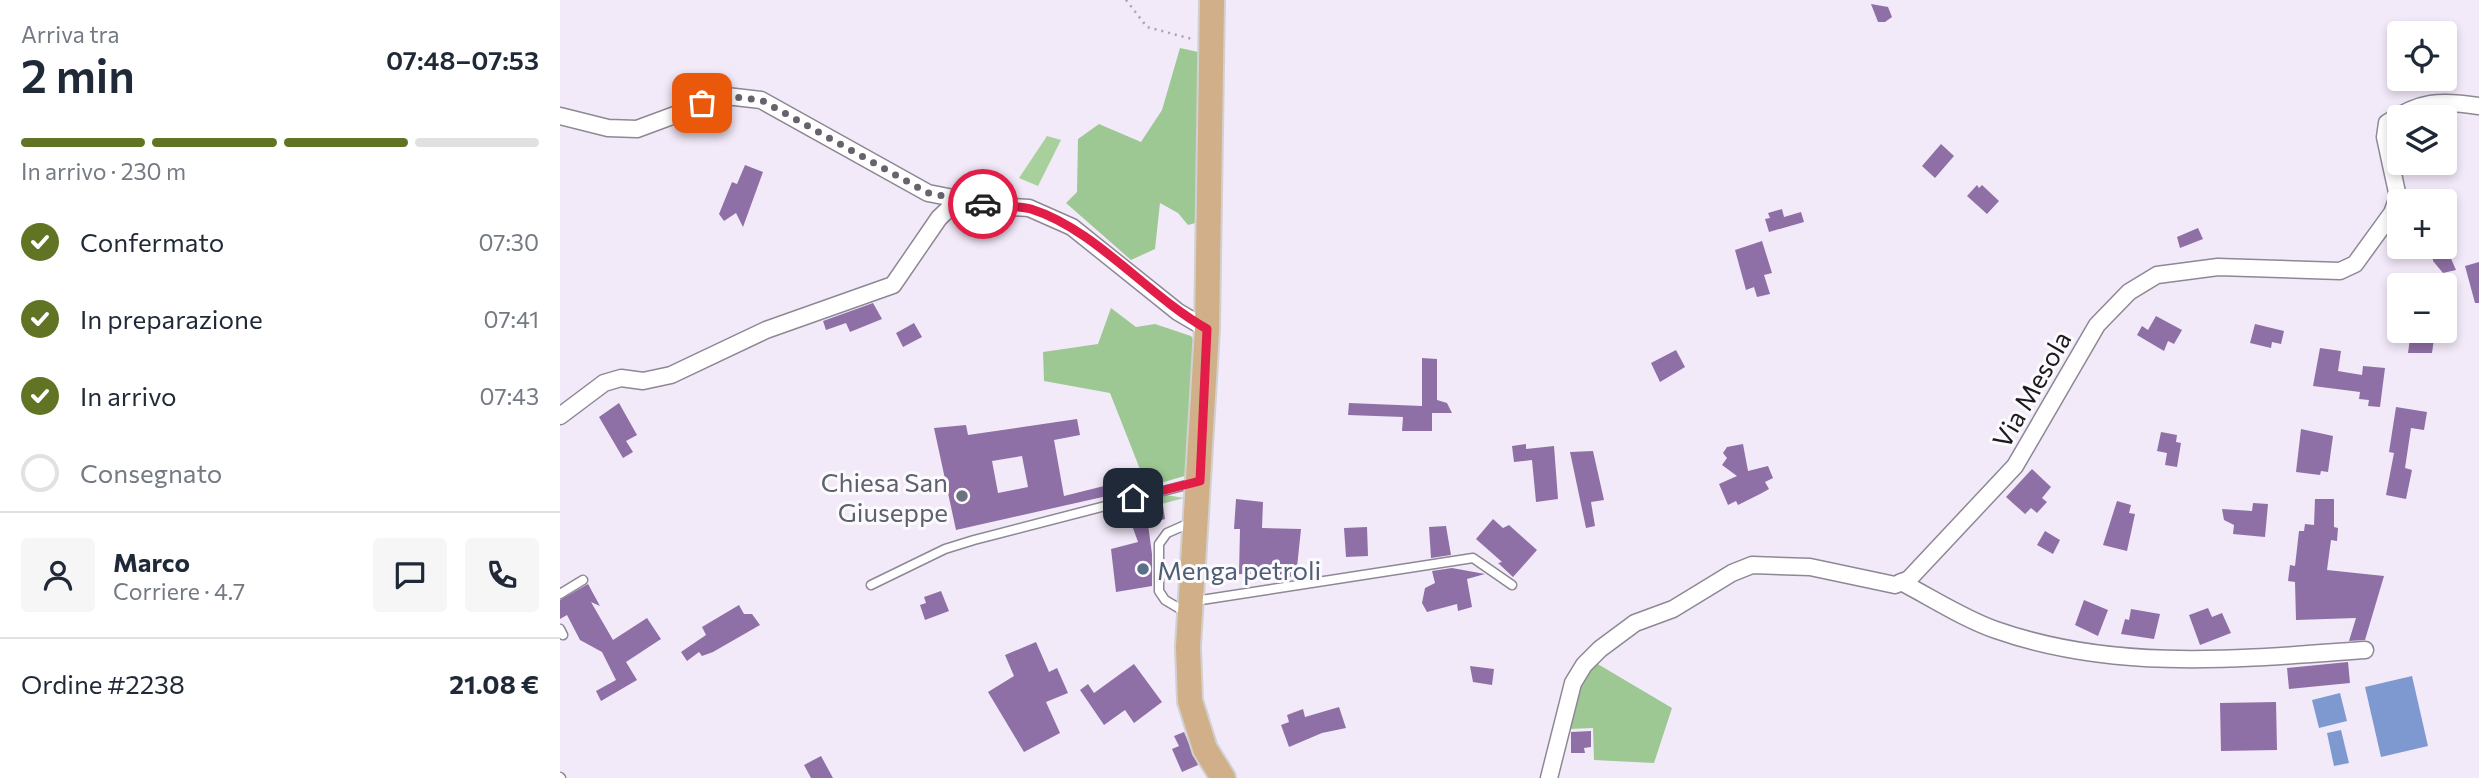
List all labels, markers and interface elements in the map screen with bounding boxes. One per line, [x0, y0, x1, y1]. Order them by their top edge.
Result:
text: Arriva tra [21, 20, 120, 48]
map controls [2387, 21, 2457, 343]
button: locate [2387, 21, 2457, 91]
text: 07:48–07:53 [386, 44, 539, 75]
text: 2 min [21, 46, 135, 102]
pin [672, 73, 732, 133]
icon: bag [683, 84, 721, 122]
button: layers [2387, 105, 2457, 175]
text: In arrivo · 230 m [21, 157, 186, 185]
courier [948, 169, 1018, 239]
icon: car [964, 185, 1002, 223]
button: + [2387, 189, 2457, 259]
icon: check [21, 223, 59, 261]
text: Confermato [80, 226, 224, 257]
text: 07:30 [478, 228, 539, 256]
button: − [2387, 273, 2457, 343]
icon: check [21, 300, 59, 338]
text: In preparazione [80, 303, 263, 334]
text: 07:41 [484, 305, 539, 333]
street label: Via Mesola [1985, 325, 2077, 453]
icon: check [21, 377, 59, 415]
text: In arrivo [80, 380, 177, 411]
text: 07:43 [480, 382, 539, 410]
text: Consegnato [80, 457, 222, 488]
place label: Chiesa San Giuseppe [821, 466, 948, 527]
pin [1103, 468, 1163, 528]
icon: home [1114, 479, 1152, 517]
marker: Chiesa San Giuseppe [954, 488, 970, 504]
button: person [21, 538, 95, 612]
button: chat [373, 538, 447, 612]
button: phone [465, 538, 539, 612]
text: Marco [113, 546, 190, 577]
place label: Menga petroli [1157, 554, 1321, 585]
marker: Menga petroli [1135, 561, 1151, 577]
text: Corriere · 4.7 [113, 577, 245, 605]
text: Ordine #2238 [21, 668, 185, 699]
text: 21.08 € [449, 668, 539, 699]

